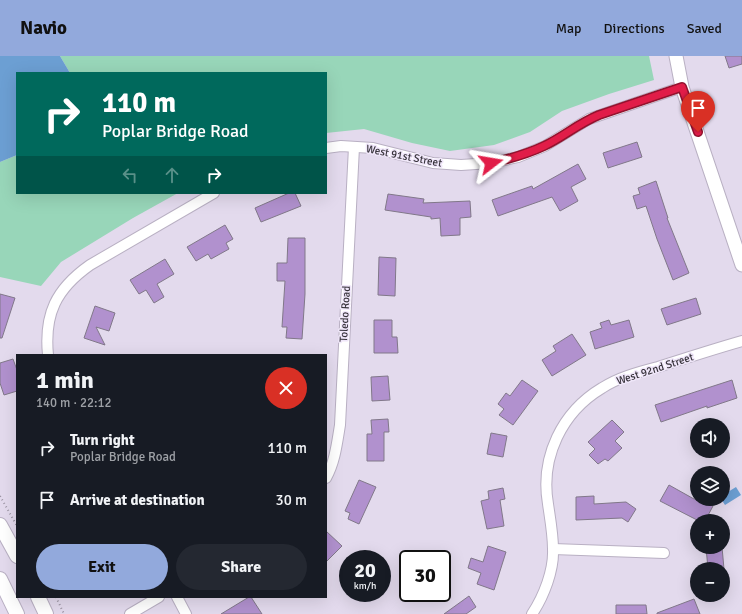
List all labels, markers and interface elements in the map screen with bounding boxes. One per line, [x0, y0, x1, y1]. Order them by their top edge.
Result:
text: Navio [20, 16, 67, 40]
text: Map [556, 20, 582, 37]
text: Directions [604, 20, 665, 37]
text: Saved [687, 20, 722, 37]
text: 110 m [102, 86, 176, 120]
icon: right [36, 88, 88, 140]
pin [681, 91, 715, 132]
icon: arrive [687, 97, 709, 119]
text: Poplar Bridge Road [102, 120, 249, 142]
street label: West 91st Street [365, 142, 443, 170]
position arrow [470, 142, 512, 184]
icon: left [119, 164, 141, 186]
icon: ahead [161, 164, 183, 186]
icon: right [203, 164, 225, 186]
street label: Toledo Road [337, 285, 353, 342]
street label: West 92nd Street [615, 350, 695, 388]
text: 1 min [36, 365, 94, 395]
button: close [265, 367, 307, 409]
text: 140 m · 22:12 [36, 395, 112, 411]
map controls [690, 418, 730, 602]
button: sound [690, 418, 730, 458]
text: Turn right [70, 431, 135, 449]
icon: right [36, 437, 58, 459]
text: 110 m [267, 439, 307, 457]
text: Poplar Bridge Road [70, 449, 176, 465]
button: layers [690, 466, 730, 506]
icon: arrive [36, 489, 58, 511]
text: Arrive at destination [70, 491, 205, 509]
text: 30 m [276, 491, 307, 509]
button: + [690, 514, 730, 554]
button: Exit [36, 544, 168, 590]
button: Share [176, 544, 307, 590]
speed limit sign: 30 [399, 550, 451, 602]
text: 20 [354, 558, 376, 583]
button: − [690, 562, 730, 602]
text: km/h [354, 580, 376, 592]

